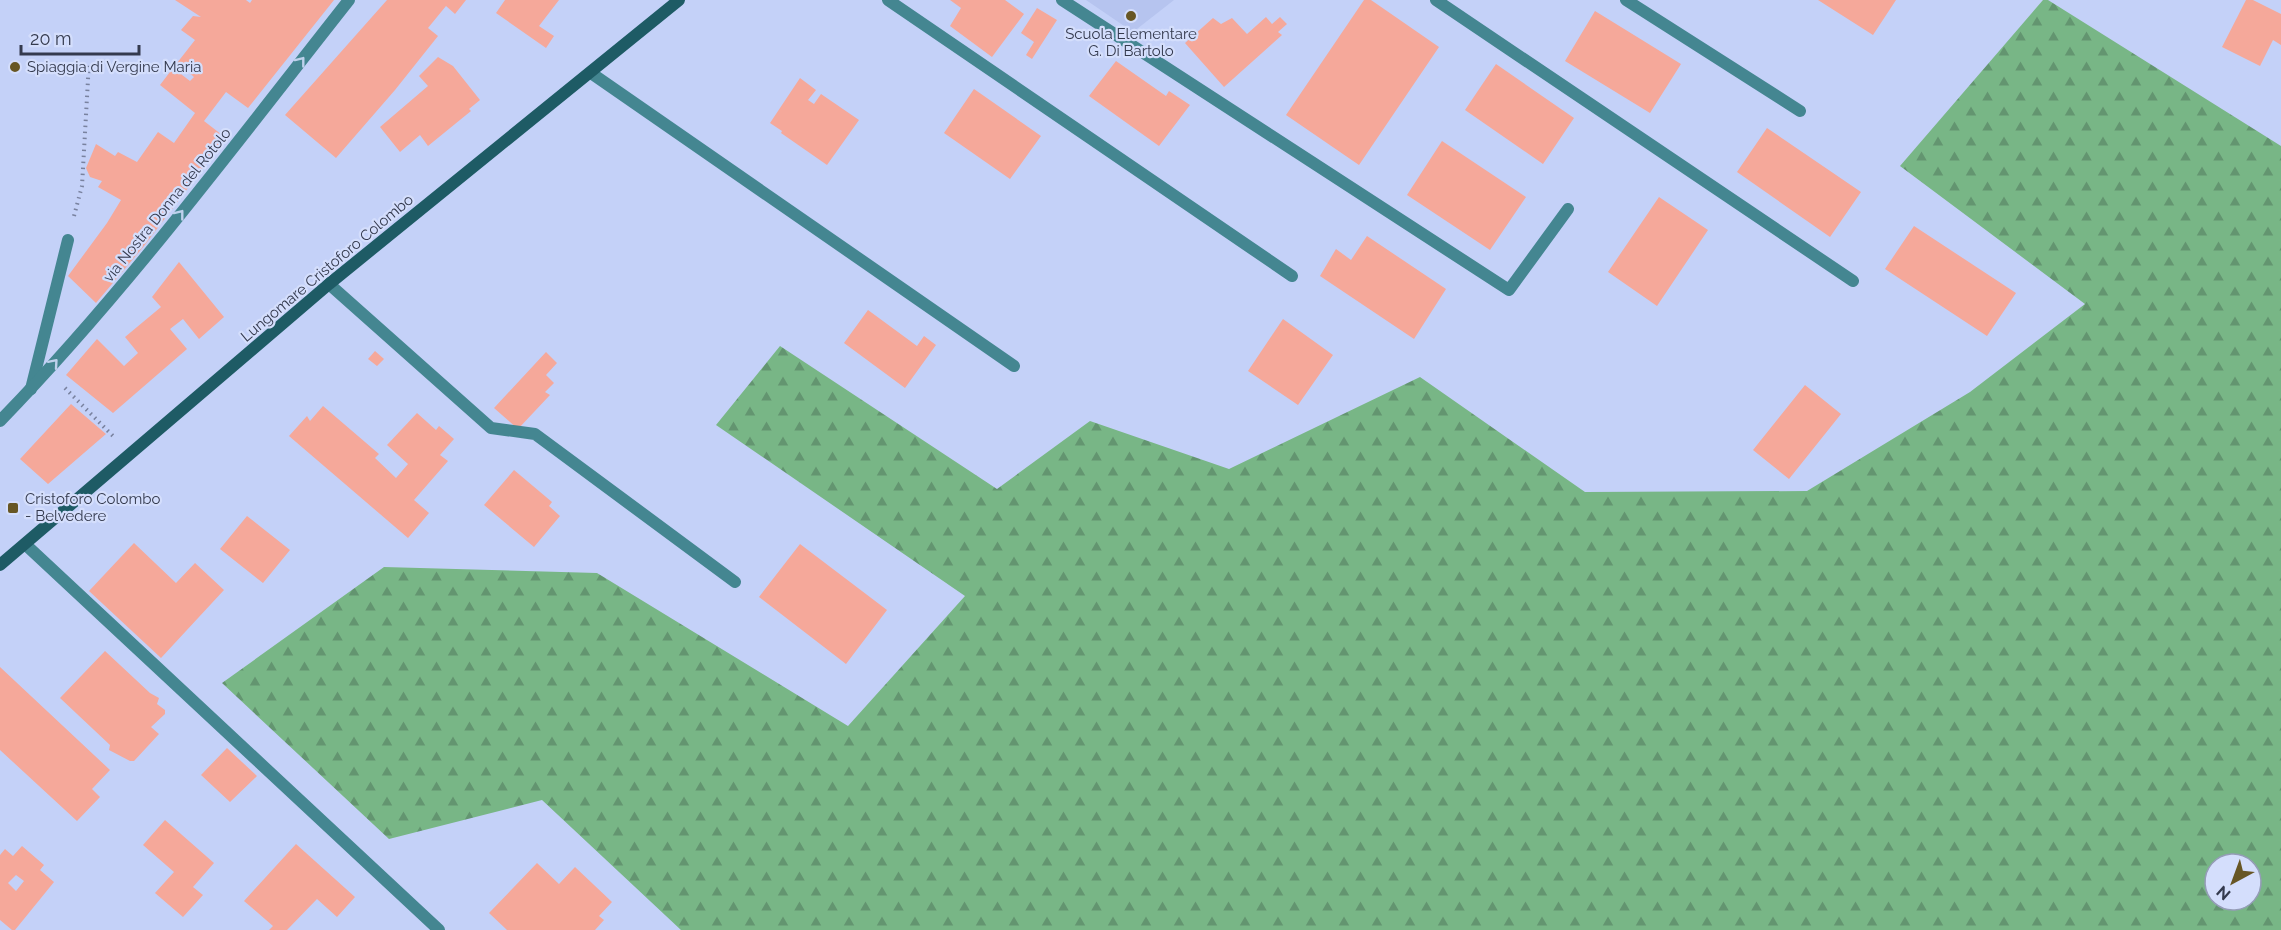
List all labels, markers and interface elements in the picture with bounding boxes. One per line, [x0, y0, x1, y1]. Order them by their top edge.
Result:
marker: Scuola Elementare G. Di Bartolo [1124, 9, 1138, 23]
scale bar [21, 18, 140, 56]
place label: Scuola Elementare G. Di Bartolo [1065, 25, 1197, 60]
text: 20 m [30, 28, 72, 49]
one-way arrow [293, 57, 304, 68]
place label: Spiaggia di Vergine Maria [27, 58, 201, 76]
marker: Spiaggia di Vergine Maria [8, 60, 22, 74]
street label: via Nostra Donna del Rotolo [99, 124, 235, 286]
street label: Lungomare Cristoforo Colombo [237, 191, 417, 345]
one-way arrow [173, 210, 184, 221]
one-way arrow [47, 359, 58, 370]
place label: Cristoforo Colombo - Belvedere [25, 490, 160, 525]
marker: Cristoforo Colombo - Belvedere [6, 501, 20, 515]
north arrow [2203, 852, 2263, 912]
text: N [2213, 882, 2234, 904]

